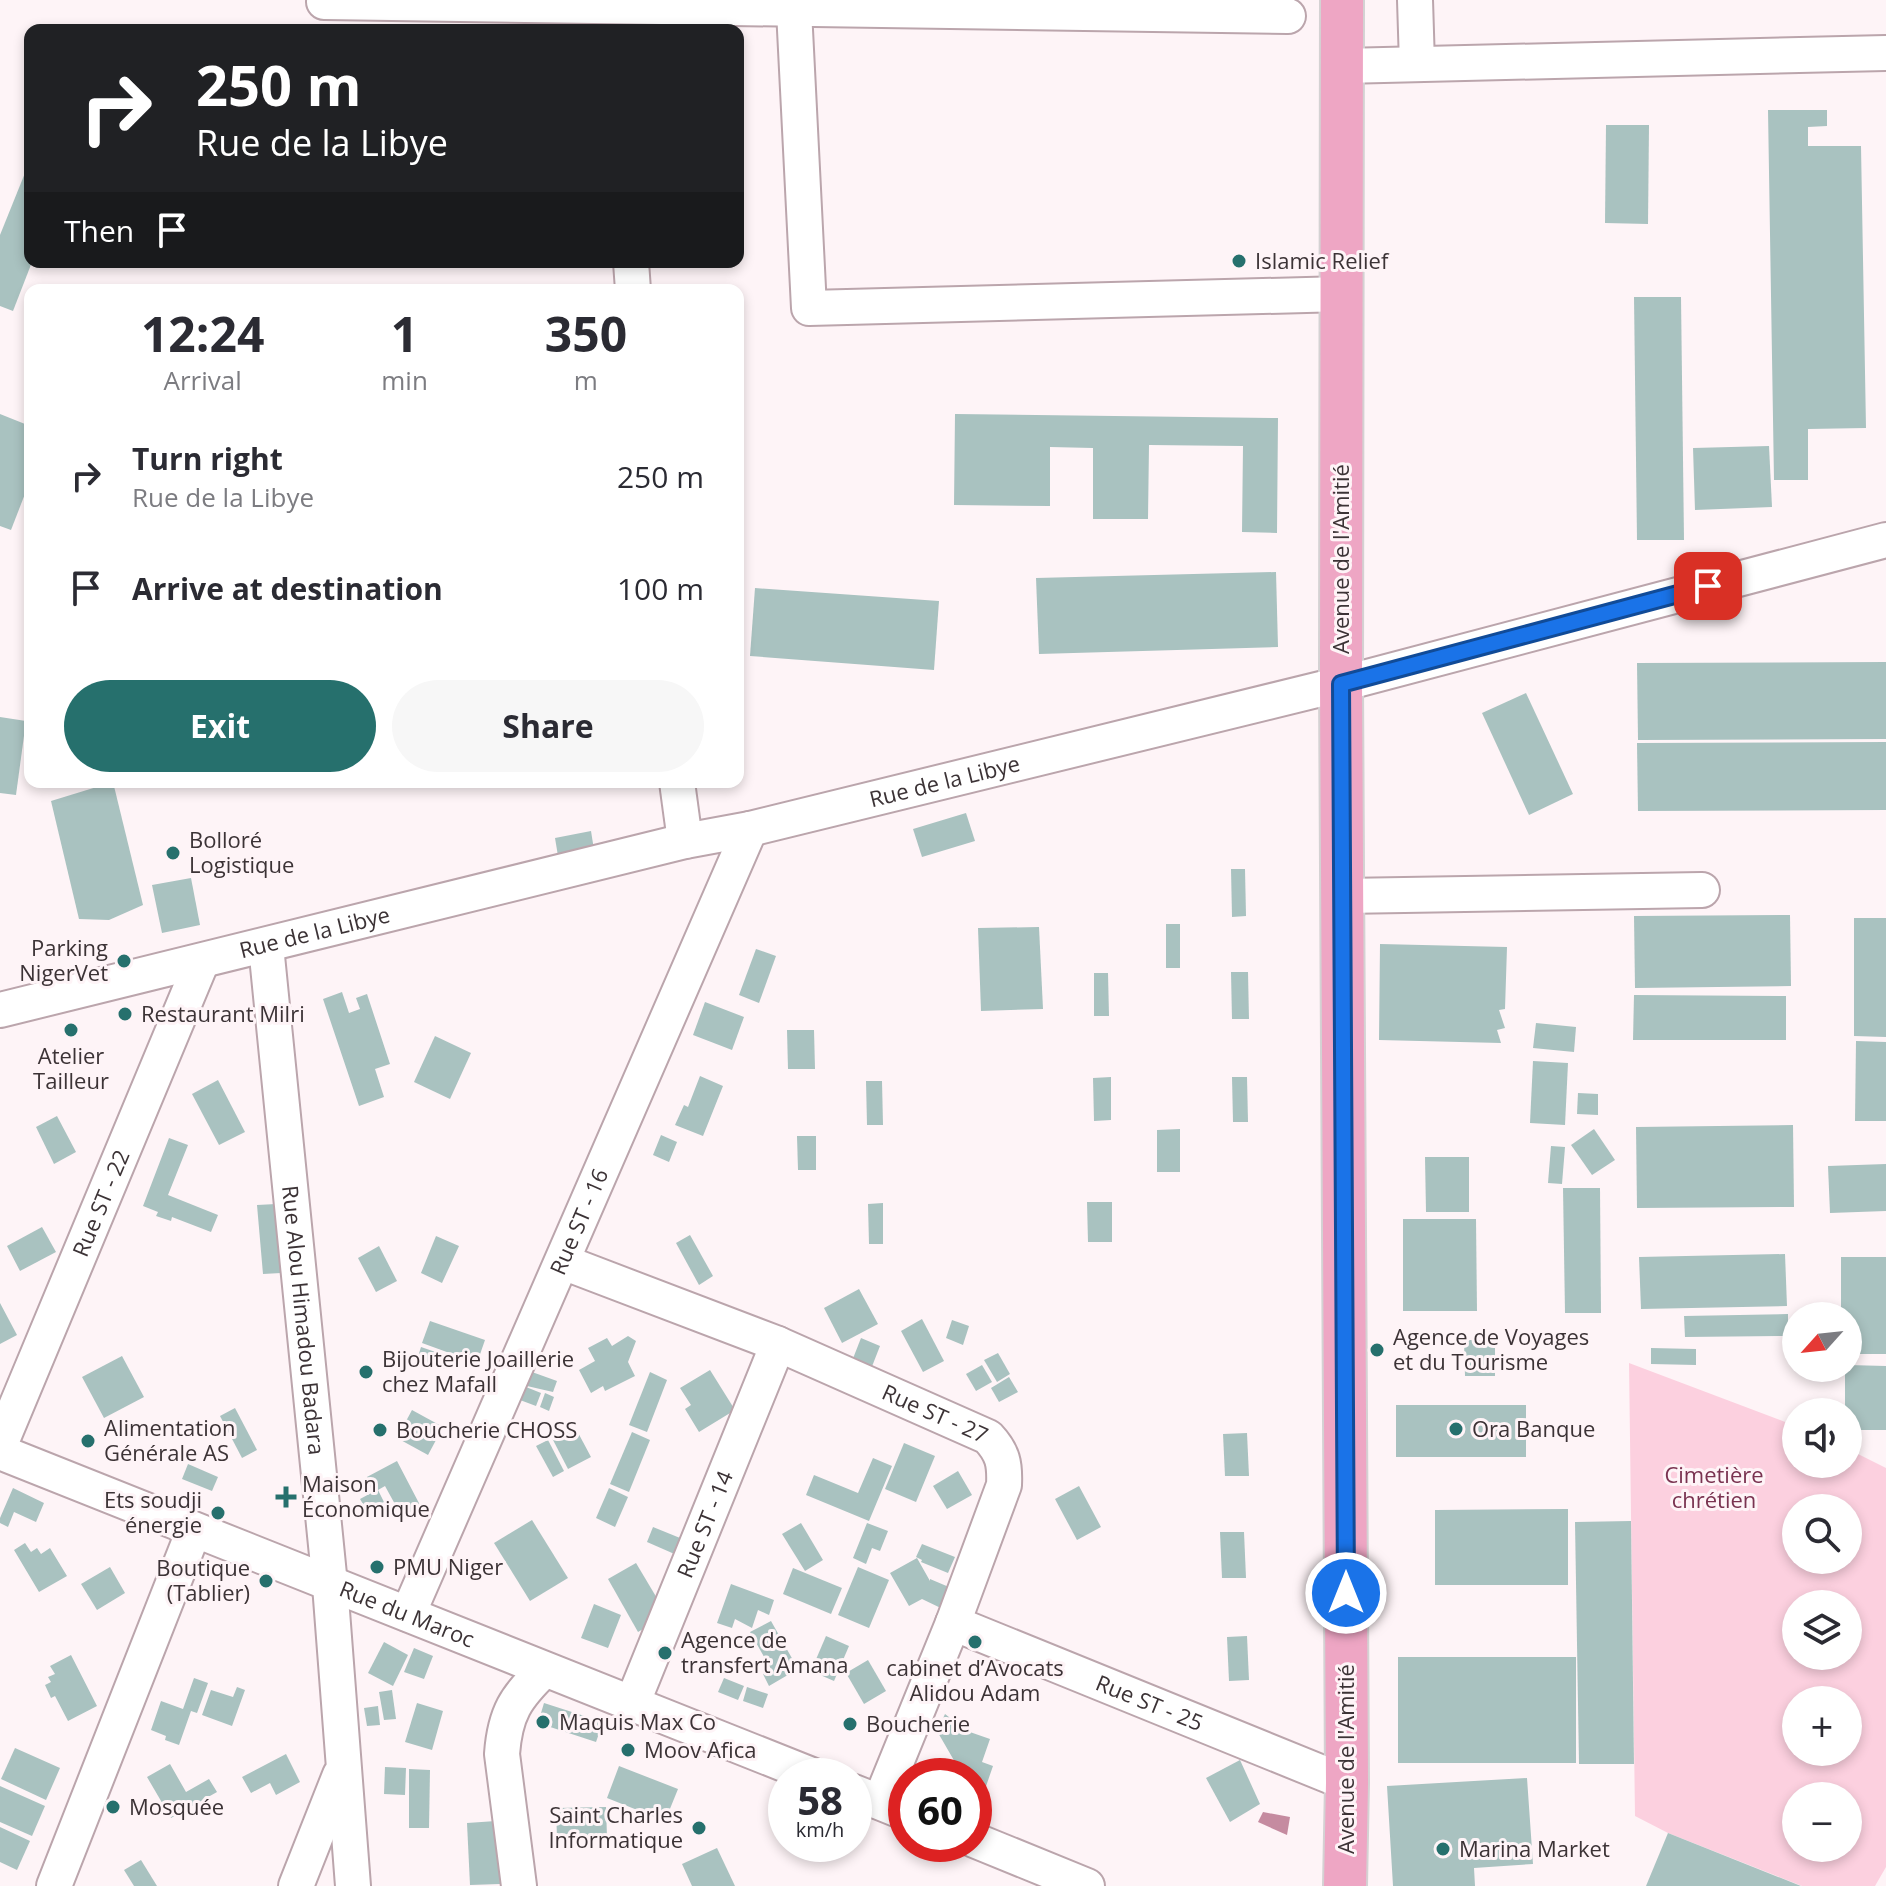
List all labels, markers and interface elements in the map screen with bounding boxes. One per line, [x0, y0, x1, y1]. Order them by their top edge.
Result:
text: 250 m [196, 46, 362, 122]
icon: right [64, 56, 168, 160]
text: Rue de la Libye [196, 118, 448, 167]
icon: arrive [150, 208, 194, 252]
text: Then [64, 210, 134, 251]
place label: Islamic Relief [1255, 245, 1390, 275]
marker: Islamic Relief [1230, 252, 1248, 270]
text: 12:24 [141, 301, 264, 366]
text: 1 [391, 301, 418, 366]
text: 350 [545, 301, 627, 366]
text: Arrival [163, 362, 242, 398]
text: min [381, 362, 428, 398]
text: m [574, 362, 598, 398]
text: Turn right [132, 438, 283, 479]
icon: right [64, 454, 108, 498]
text: 250 m [617, 456, 704, 497]
street label: Avenue de l'Amitié [1325, 464, 1355, 654]
text: Rue de la Libye [132, 479, 314, 515]
pin [1674, 552, 1742, 620]
icon: arrive [1686, 564, 1730, 608]
icon: arrive [64, 566, 108, 610]
text: Arrive at destination [132, 568, 443, 609]
text: 100 m [617, 568, 704, 609]
button: Exit [64, 680, 376, 772]
button: Share [392, 680, 704, 772]
street label: Rue de la Libye [866, 747, 1023, 813]
place label: Bolloré Logistique [189, 824, 294, 879]
marker: Bolloré Logistique [164, 844, 182, 862]
street label: Rue de la Libye [236, 898, 393, 964]
place label: Parking NigerVet [19, 932, 108, 987]
marker: Parking NigerVet [115, 952, 133, 970]
place label: Restaurant Milri [141, 998, 305, 1028]
marker: Restaurant Milri [116, 1005, 134, 1023]
marker: Atelier Tailleur [62, 1021, 80, 1039]
place label: Atelier Tailleur [33, 1040, 109, 1095]
street label: Rue ST - 22 [64, 1145, 136, 1261]
street label: Rue ST - 16 [542, 1163, 614, 1279]
street label: Rue Alou Himadou Badara [276, 1184, 333, 1456]
north arrow [1782, 1302, 1862, 1382]
map controls [1782, 1302, 1862, 1862]
place label: Agence de Voyages et du Tourisme [1393, 1321, 1589, 1376]
marker: Agence de Voyages et du Tourisme [1368, 1341, 1386, 1359]
place label: Bijouterie Joaillerie chez Mafall [382, 1343, 574, 1398]
marker: Bijouterie Joaillerie chez Mafall [357, 1363, 375, 1381]
street label: Rue ST - 27 [878, 1376, 993, 1449]
button: sound [1782, 1398, 1862, 1478]
place label: Alimentation Générale AS [104, 1412, 235, 1467]
place label: Ora Banque [1472, 1413, 1595, 1443]
place label: Boucherie CHOSS [396, 1414, 577, 1444]
marker: Ora Banque [1447, 1420, 1465, 1438]
marker: Boucherie CHOSS [371, 1421, 389, 1439]
marker: Alimentation Générale AS [79, 1432, 97, 1450]
park label: Cimetière chrétien [1664, 1459, 1764, 1514]
street label: Rue ST - 14 [669, 1465, 739, 1582]
place label: Maison Économique [302, 1468, 430, 1523]
place label: Ets soudji énergie [104, 1484, 202, 1539]
marker: Maison Économique [277, 1488, 295, 1506]
button: search [1782, 1494, 1862, 1574]
marker: Ets soudji énergie [209, 1504, 227, 1522]
place label: PMU Niger [393, 1551, 503, 1581]
position arrow [1304, 1551, 1388, 1635]
place label: Boutique (Tablier) [156, 1552, 250, 1607]
marker: PMU Niger [368, 1558, 386, 1576]
marker: Boutique (Tablier) [257, 1572, 275, 1590]
street label: Rue du Maroc [335, 1573, 479, 1653]
button: layers [1782, 1590, 1862, 1670]
place label: Agence de transfert Amana [681, 1624, 849, 1679]
marker: cabinet d’Avocats Alidou Adam [966, 1633, 984, 1651]
marker: Agence de transfert Amana [656, 1644, 674, 1662]
place label: cabinet d’Avocats Alidou Adam [886, 1652, 1064, 1707]
street label: Avenue de l'Amitié [1330, 1664, 1360, 1854]
street label: Rue ST - 25 [1092, 1667, 1208, 1737]
button: + [1782, 1686, 1862, 1766]
place label: Maquis Max Co [559, 1706, 716, 1736]
place label: Boucherie [866, 1708, 970, 1738]
marker: Maquis Max Co [534, 1713, 552, 1731]
marker: Boucherie [841, 1715, 859, 1733]
place label: Moov Afica [644, 1734, 757, 1764]
marker: Moov Afica [619, 1741, 637, 1759]
speed limit sign: 60 [888, 1758, 992, 1862]
text: 58 [797, 1772, 843, 1827]
button: − [1782, 1782, 1862, 1862]
place label: Mosquée [129, 1791, 224, 1821]
marker: Mosquée [104, 1798, 122, 1816]
place label: Saint Charles Informatique [548, 1799, 683, 1854]
text: km/h [796, 1816, 844, 1843]
marker: Saint Charles Informatique [690, 1819, 708, 1837]
place label: Marina Market [1459, 1833, 1610, 1863]
marker: Marina Market [1434, 1840, 1452, 1858]

